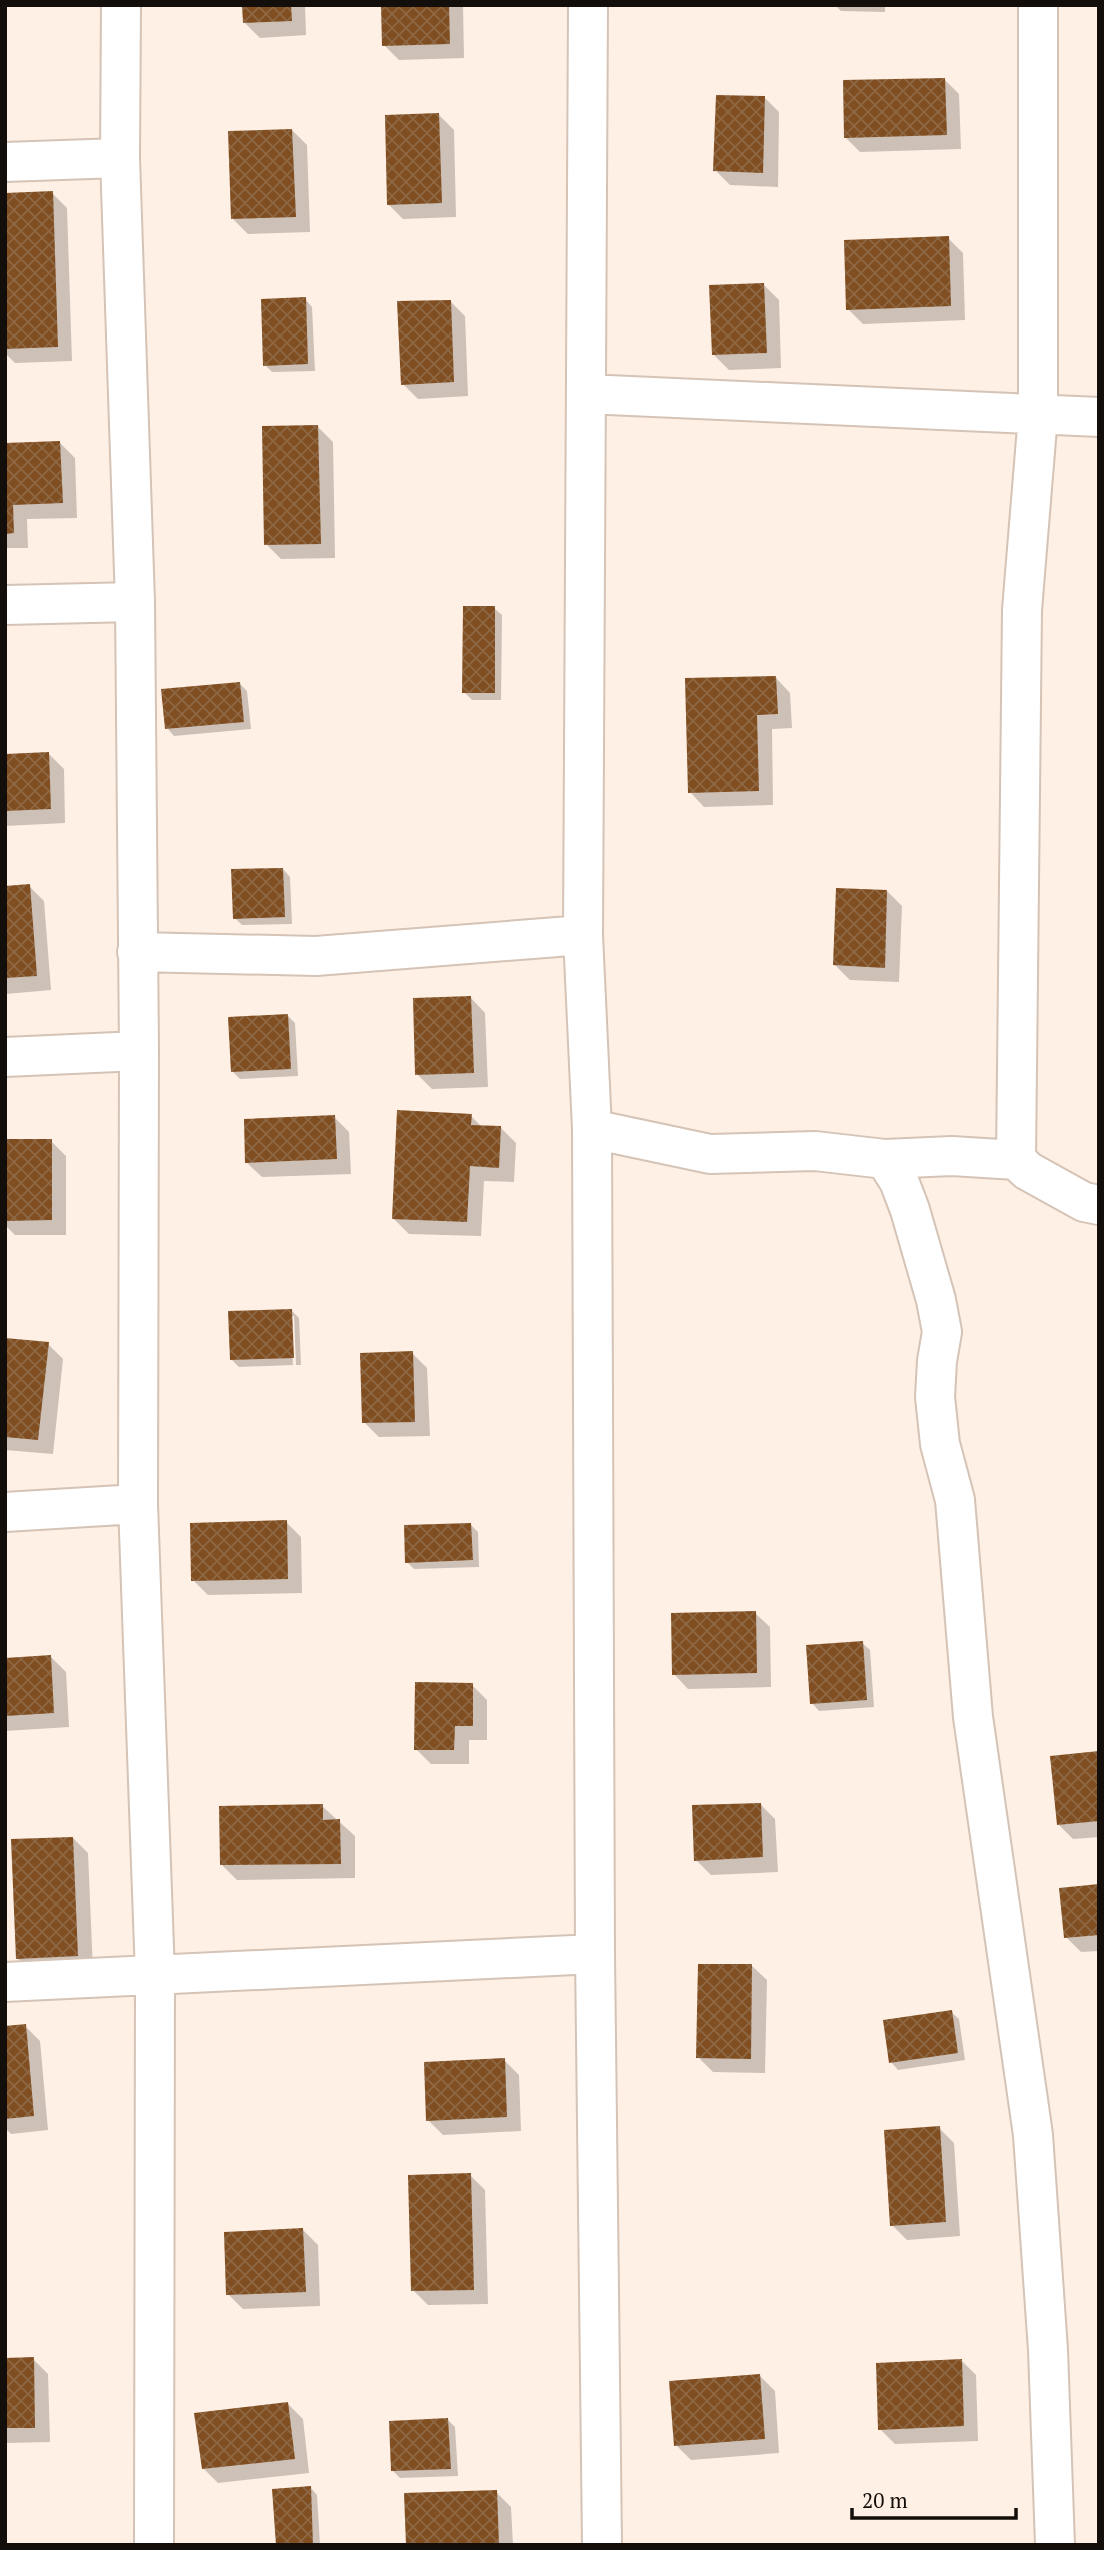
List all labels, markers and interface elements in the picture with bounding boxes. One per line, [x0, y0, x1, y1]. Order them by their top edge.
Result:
scale bar [852, 2476, 1016, 2520]
text: 20 m [862, 2486, 908, 2514]

